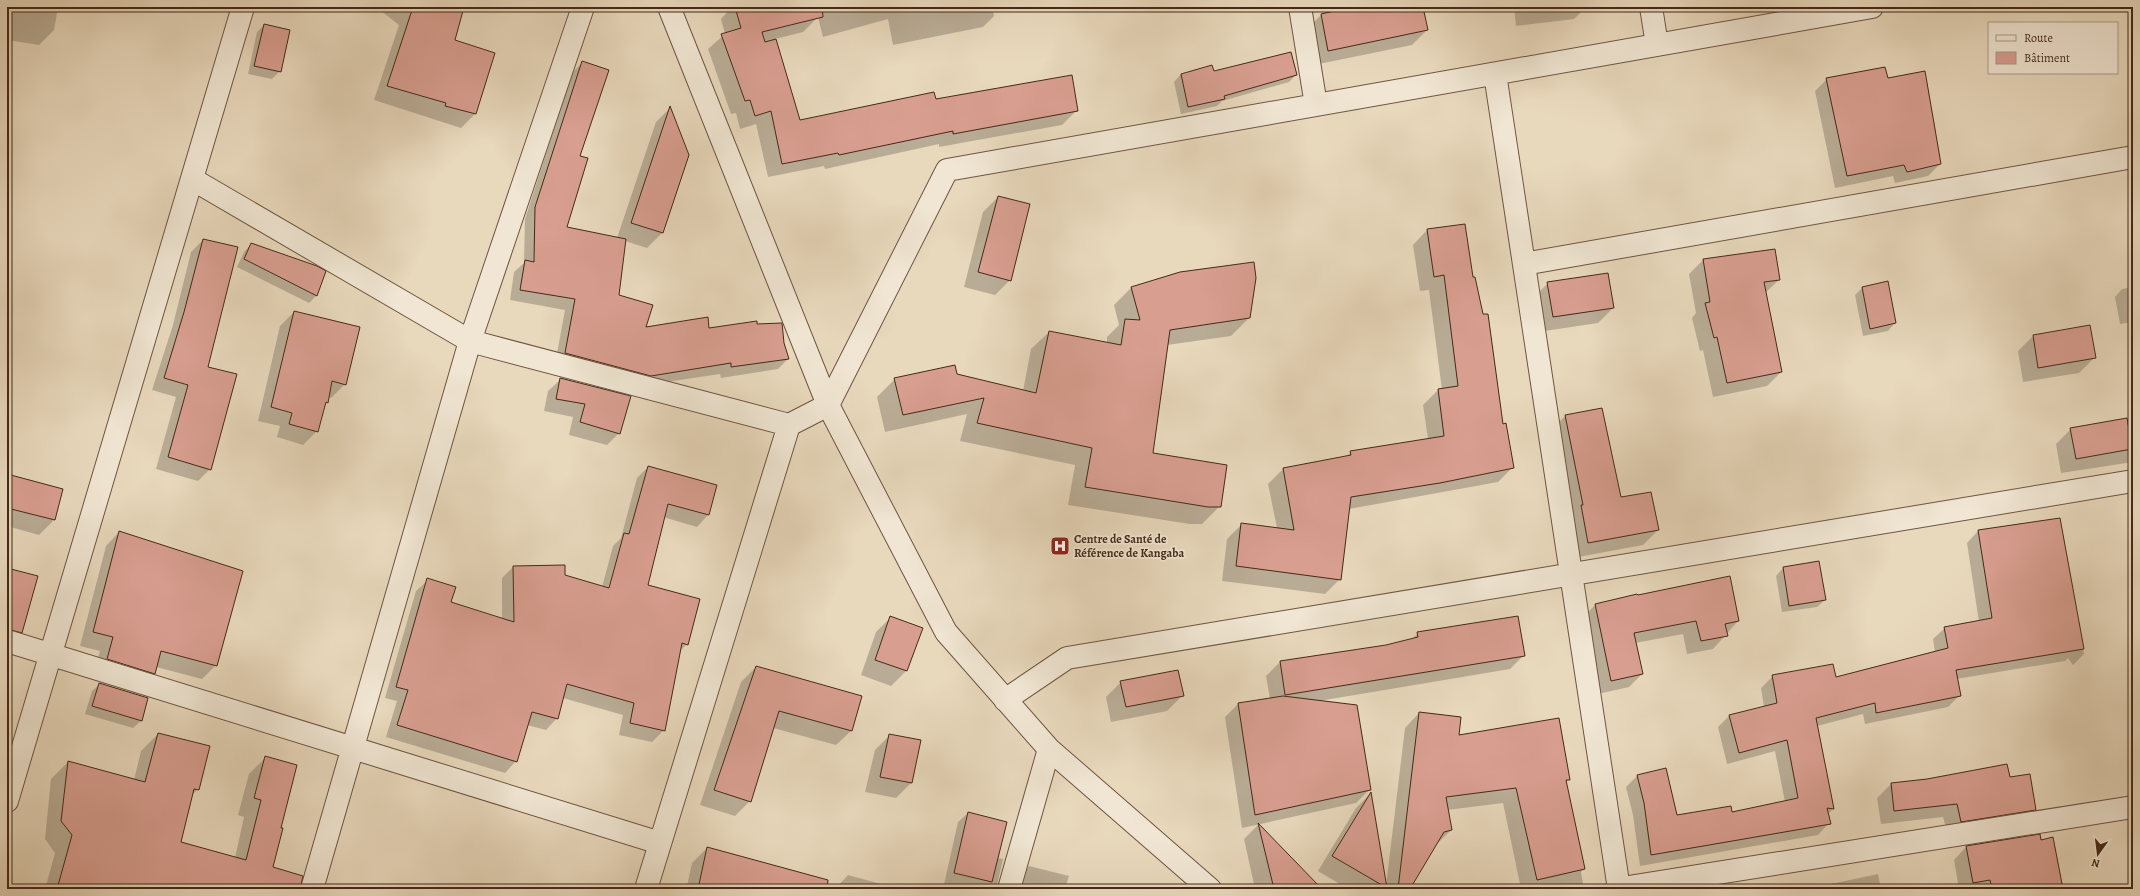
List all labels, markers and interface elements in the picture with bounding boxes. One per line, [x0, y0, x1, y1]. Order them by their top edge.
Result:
legend [1988, 22, 2118, 74]
text: Route [2024, 30, 2053, 46]
text: Bâtiment [2024, 50, 2070, 66]
place label: Centre de Santé de Référence de Kangaba [1074, 531, 1184, 561]
hospital icon: Centre de Santé de Référence de Kangaba [1049, 535, 1071, 557]
north arrow [2078, 834, 2118, 874]
text: N [2090, 855, 2101, 871]

